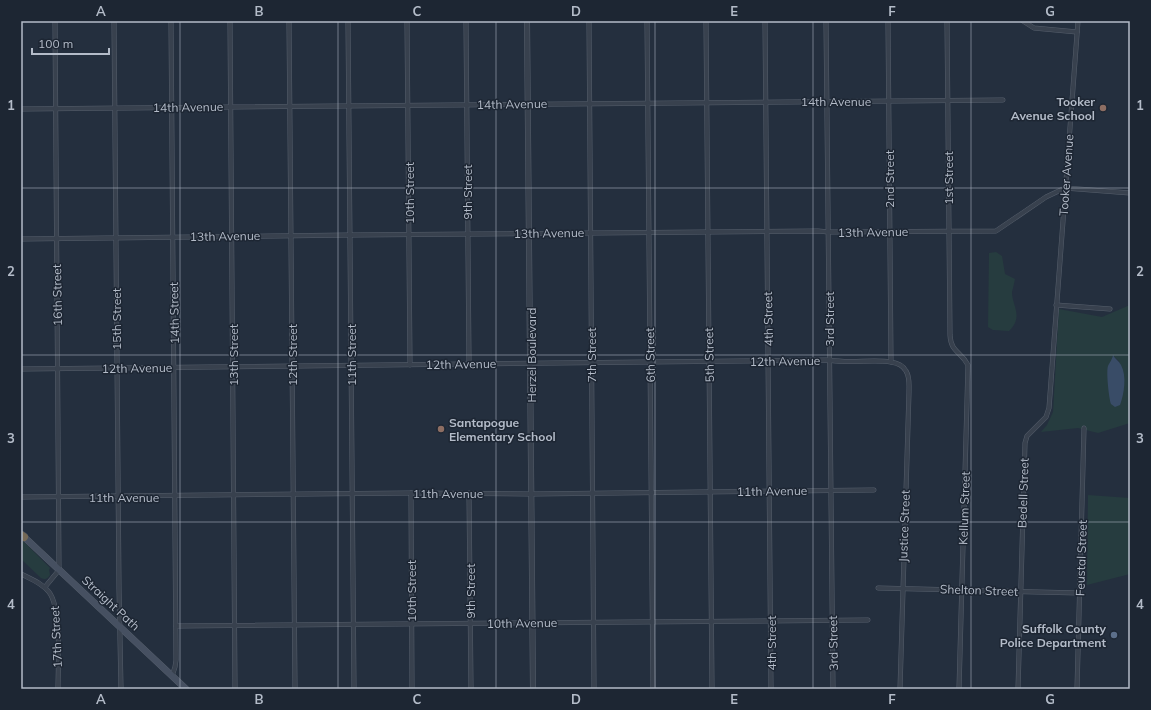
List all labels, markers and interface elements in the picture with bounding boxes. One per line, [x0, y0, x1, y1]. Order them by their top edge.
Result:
text: A [96, 3, 106, 19]
text: B [255, 3, 264, 19]
text: C [413, 3, 422, 19]
text: D [571, 3, 581, 19]
text: E [730, 3, 738, 19]
text: F [888, 3, 896, 19]
text: G [1045, 3, 1055, 19]
scale bar [32, 30, 109, 56]
text: 100 m [38, 36, 73, 51]
street label: 14th Avenue [801, 94, 871, 109]
place label: Tooker Avenue School [1011, 94, 1095, 123]
street label: 14th Avenue [477, 96, 547, 112]
text: 1 [7, 97, 15, 113]
text: 1 [1136, 97, 1144, 113]
street label: 14th Avenue [153, 99, 223, 115]
marker: Tooker Avenue School [1098, 103, 1108, 113]
street label: Tooker Avenue [1056, 134, 1076, 216]
street label: 2nd Street [882, 150, 897, 208]
street label: 1st Street [941, 151, 956, 205]
street label: 10th Street [402, 162, 417, 224]
street label: 9th Street [460, 165, 475, 219]
street label: 13th Avenue [838, 224, 908, 240]
street label: 13th Avenue [514, 225, 584, 241]
street label: 13th Avenue [190, 228, 260, 244]
text: 2 [7, 263, 15, 279]
text: 2 [1136, 263, 1144, 279]
street label: 16th Street [49, 264, 65, 326]
street label: 14th Street [166, 282, 182, 344]
street label: 15th Street [109, 288, 124, 350]
street label: 4th Street [760, 291, 776, 347]
street label: 3rd Street [822, 292, 837, 347]
street label: Herzel Boulevard [524, 308, 539, 402]
street label: 13th Street [226, 324, 241, 386]
street label: 12th Street [285, 324, 300, 386]
street label: 11th Street [344, 324, 359, 386]
street label: 6th Street [642, 327, 658, 383]
street label: 5th Street [701, 327, 717, 383]
street label: 7th Street [584, 328, 599, 382]
street label: 12th Avenue [750, 353, 820, 369]
street label: 12th Avenue [426, 356, 496, 372]
street label: 12th Avenue [102, 360, 172, 376]
place label: Santapogue Elementary School [449, 415, 556, 444]
marker: Santapogue Elementary School [436, 424, 446, 434]
text: 3 [7, 430, 15, 446]
text: 3 [1136, 430, 1144, 446]
street label: Bedell Street [1014, 458, 1032, 528]
street label: Kellum Street [955, 471, 973, 545]
street label: 11th Avenue [737, 483, 807, 499]
street label: 11th Avenue [413, 486, 483, 501]
street label: 11th Avenue [89, 490, 159, 505]
street label: Justice Street [895, 490, 913, 562]
street label: Feustal Street [1072, 520, 1090, 596]
street label: 10th Street [404, 560, 419, 622]
street label: 9th Street [463, 564, 478, 618]
street label: Straight Path [79, 572, 143, 634]
street label: Shelton Street [940, 581, 1018, 599]
text: 4 [7, 596, 15, 612]
text: 4 [1136, 596, 1144, 612]
street label: 17th Street [47, 606, 65, 668]
street label: 10th Avenue [487, 615, 557, 631]
street label: 3rd Street [825, 615, 841, 671]
street label: 4th Street [764, 616, 779, 670]
place label: Suffolk County Police Department [1000, 621, 1106, 650]
marker: Suffolk County Police Department [1109, 630, 1119, 640]
text: A [96, 691, 106, 707]
text: B [255, 691, 264, 707]
text: C [413, 691, 422, 707]
text: D [571, 691, 581, 707]
text: E [730, 691, 738, 707]
text: F [888, 691, 896, 707]
text: G [1045, 691, 1055, 707]

